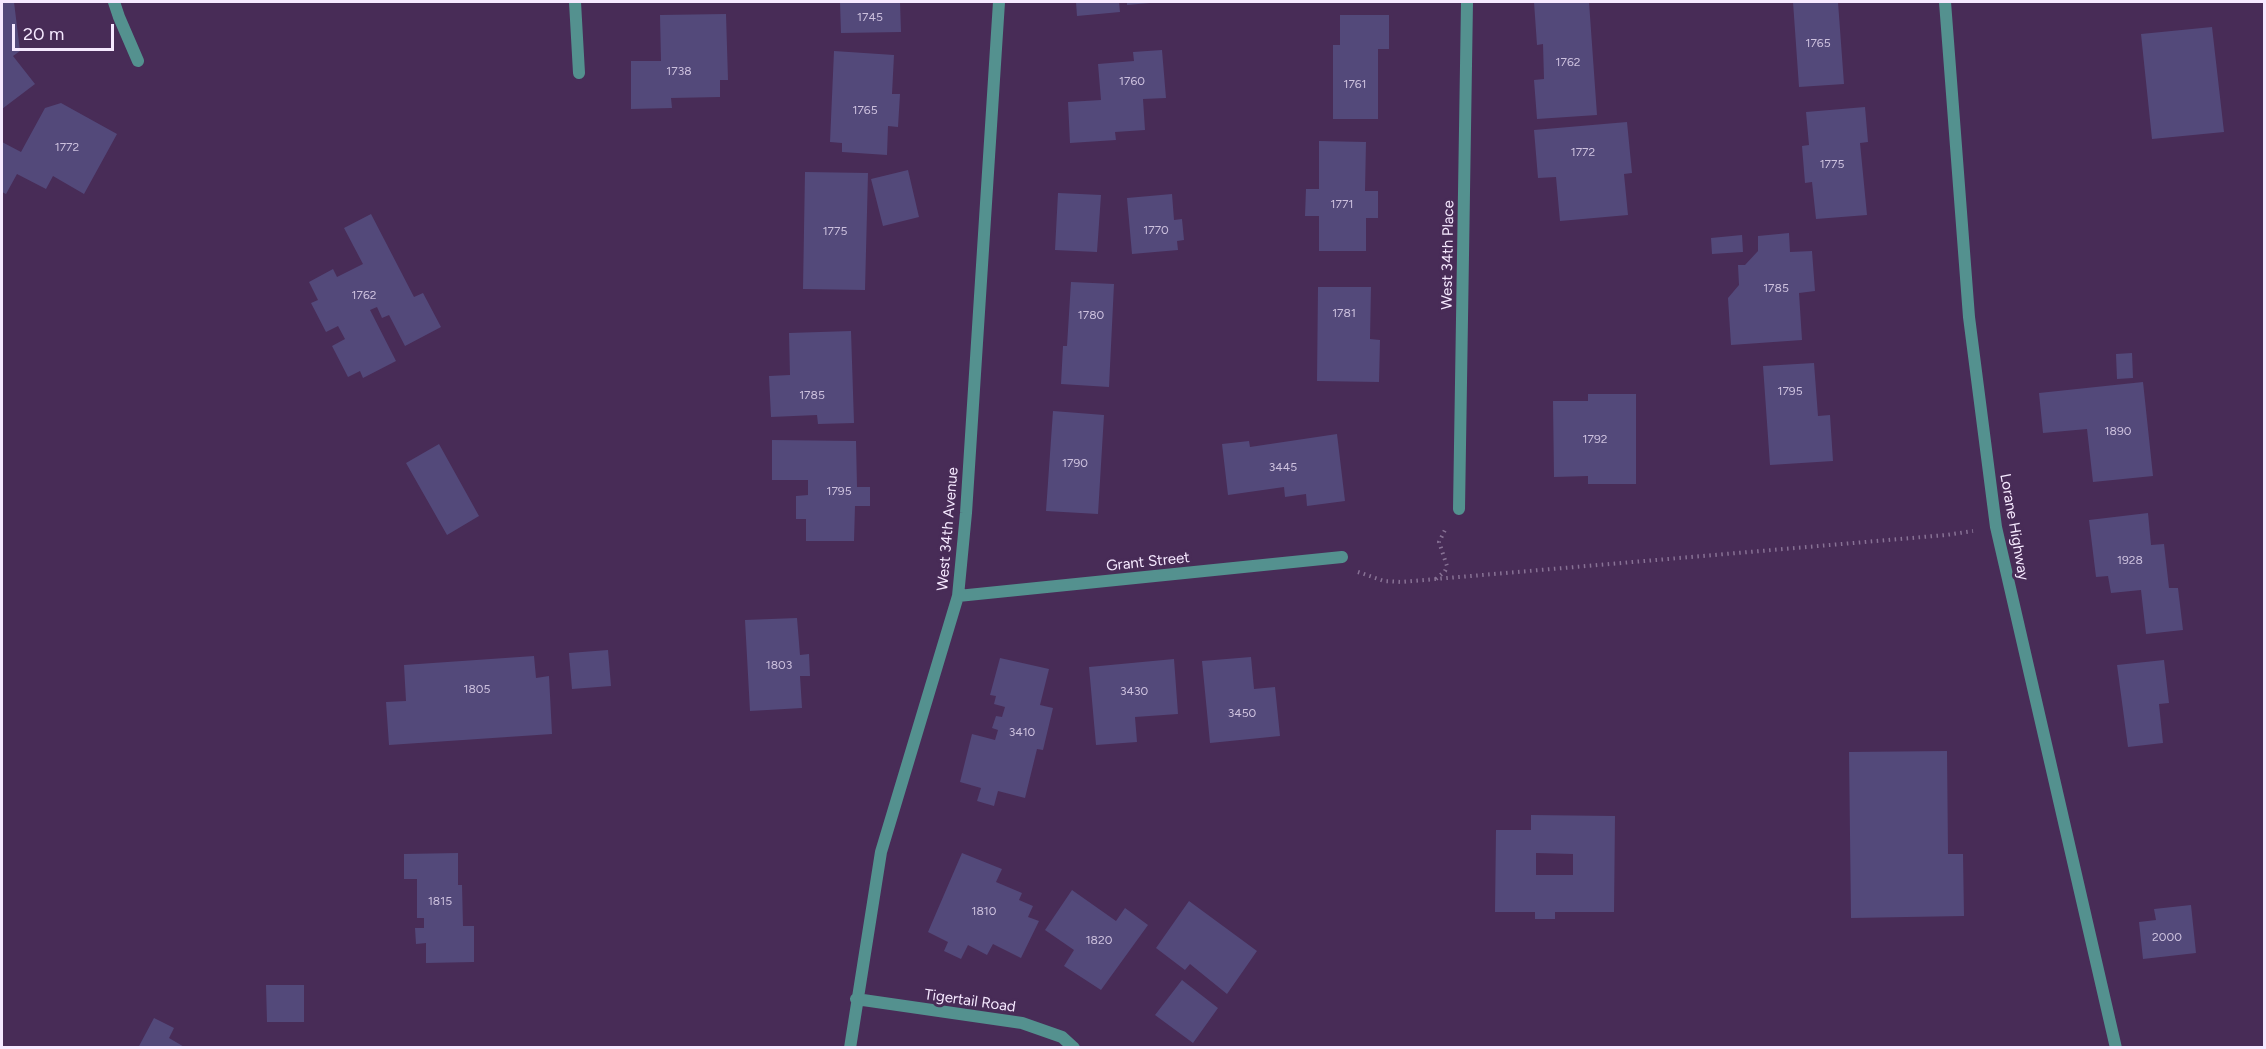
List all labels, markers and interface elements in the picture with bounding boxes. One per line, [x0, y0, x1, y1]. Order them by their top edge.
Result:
house number: 1745 [857, 10, 883, 24]
scale bar [15, 12, 117, 50]
text: 20 m [23, 23, 64, 45]
house number: 1765 [1805, 36, 1831, 50]
house number: 1762 [1556, 55, 1580, 69]
house number: 1738 [666, 64, 692, 78]
house number: 1760 [1119, 74, 1145, 88]
house number: 1761 [1343, 77, 1367, 91]
house number: 1765 [852, 103, 878, 117]
house number: 1772 [55, 140, 79, 154]
house number: 1772 [1571, 145, 1595, 159]
house number: 1775 [1820, 157, 1844, 171]
house number: 1771 [1331, 197, 1353, 211]
street label: West 34th Place [1438, 200, 1458, 310]
house number: 1770 [1143, 223, 1169, 237]
house number: 1775 [823, 224, 847, 238]
house number: 1785 [1763, 281, 1789, 295]
house number: 1762 [352, 288, 376, 302]
house number: 1781 [1332, 306, 1356, 320]
house number: 1780 [1078, 308, 1104, 322]
house number: 1795 [1777, 384, 1803, 398]
house number: 1785 [799, 388, 825, 402]
house number: 1890 [2105, 424, 2131, 438]
house number: 1792 [1583, 432, 1607, 446]
house number: 1790 [1062, 456, 1088, 470]
house number: 3445 [1269, 460, 1297, 474]
street label: West 34th Avenue [934, 466, 962, 592]
street label: Lorane Highway [1996, 472, 2032, 582]
house number: 1795 [826, 484, 852, 498]
street label: Grant Street [1105, 549, 1191, 575]
house number: 1928 [2117, 553, 2143, 567]
house number: 1803 [766, 658, 792, 672]
house number: 1805 [464, 682, 490, 696]
house number: 3430 [1120, 684, 1148, 698]
house number: 3450 [1228, 706, 1256, 720]
house number: 3410 [1009, 725, 1035, 739]
house number: 1815 [428, 894, 452, 908]
house number: 1810 [972, 904, 996, 918]
house number: 2000 [2152, 930, 2182, 944]
house number: 1820 [1086, 933, 1112, 947]
street label: Tigertail Road [923, 986, 1017, 1016]

